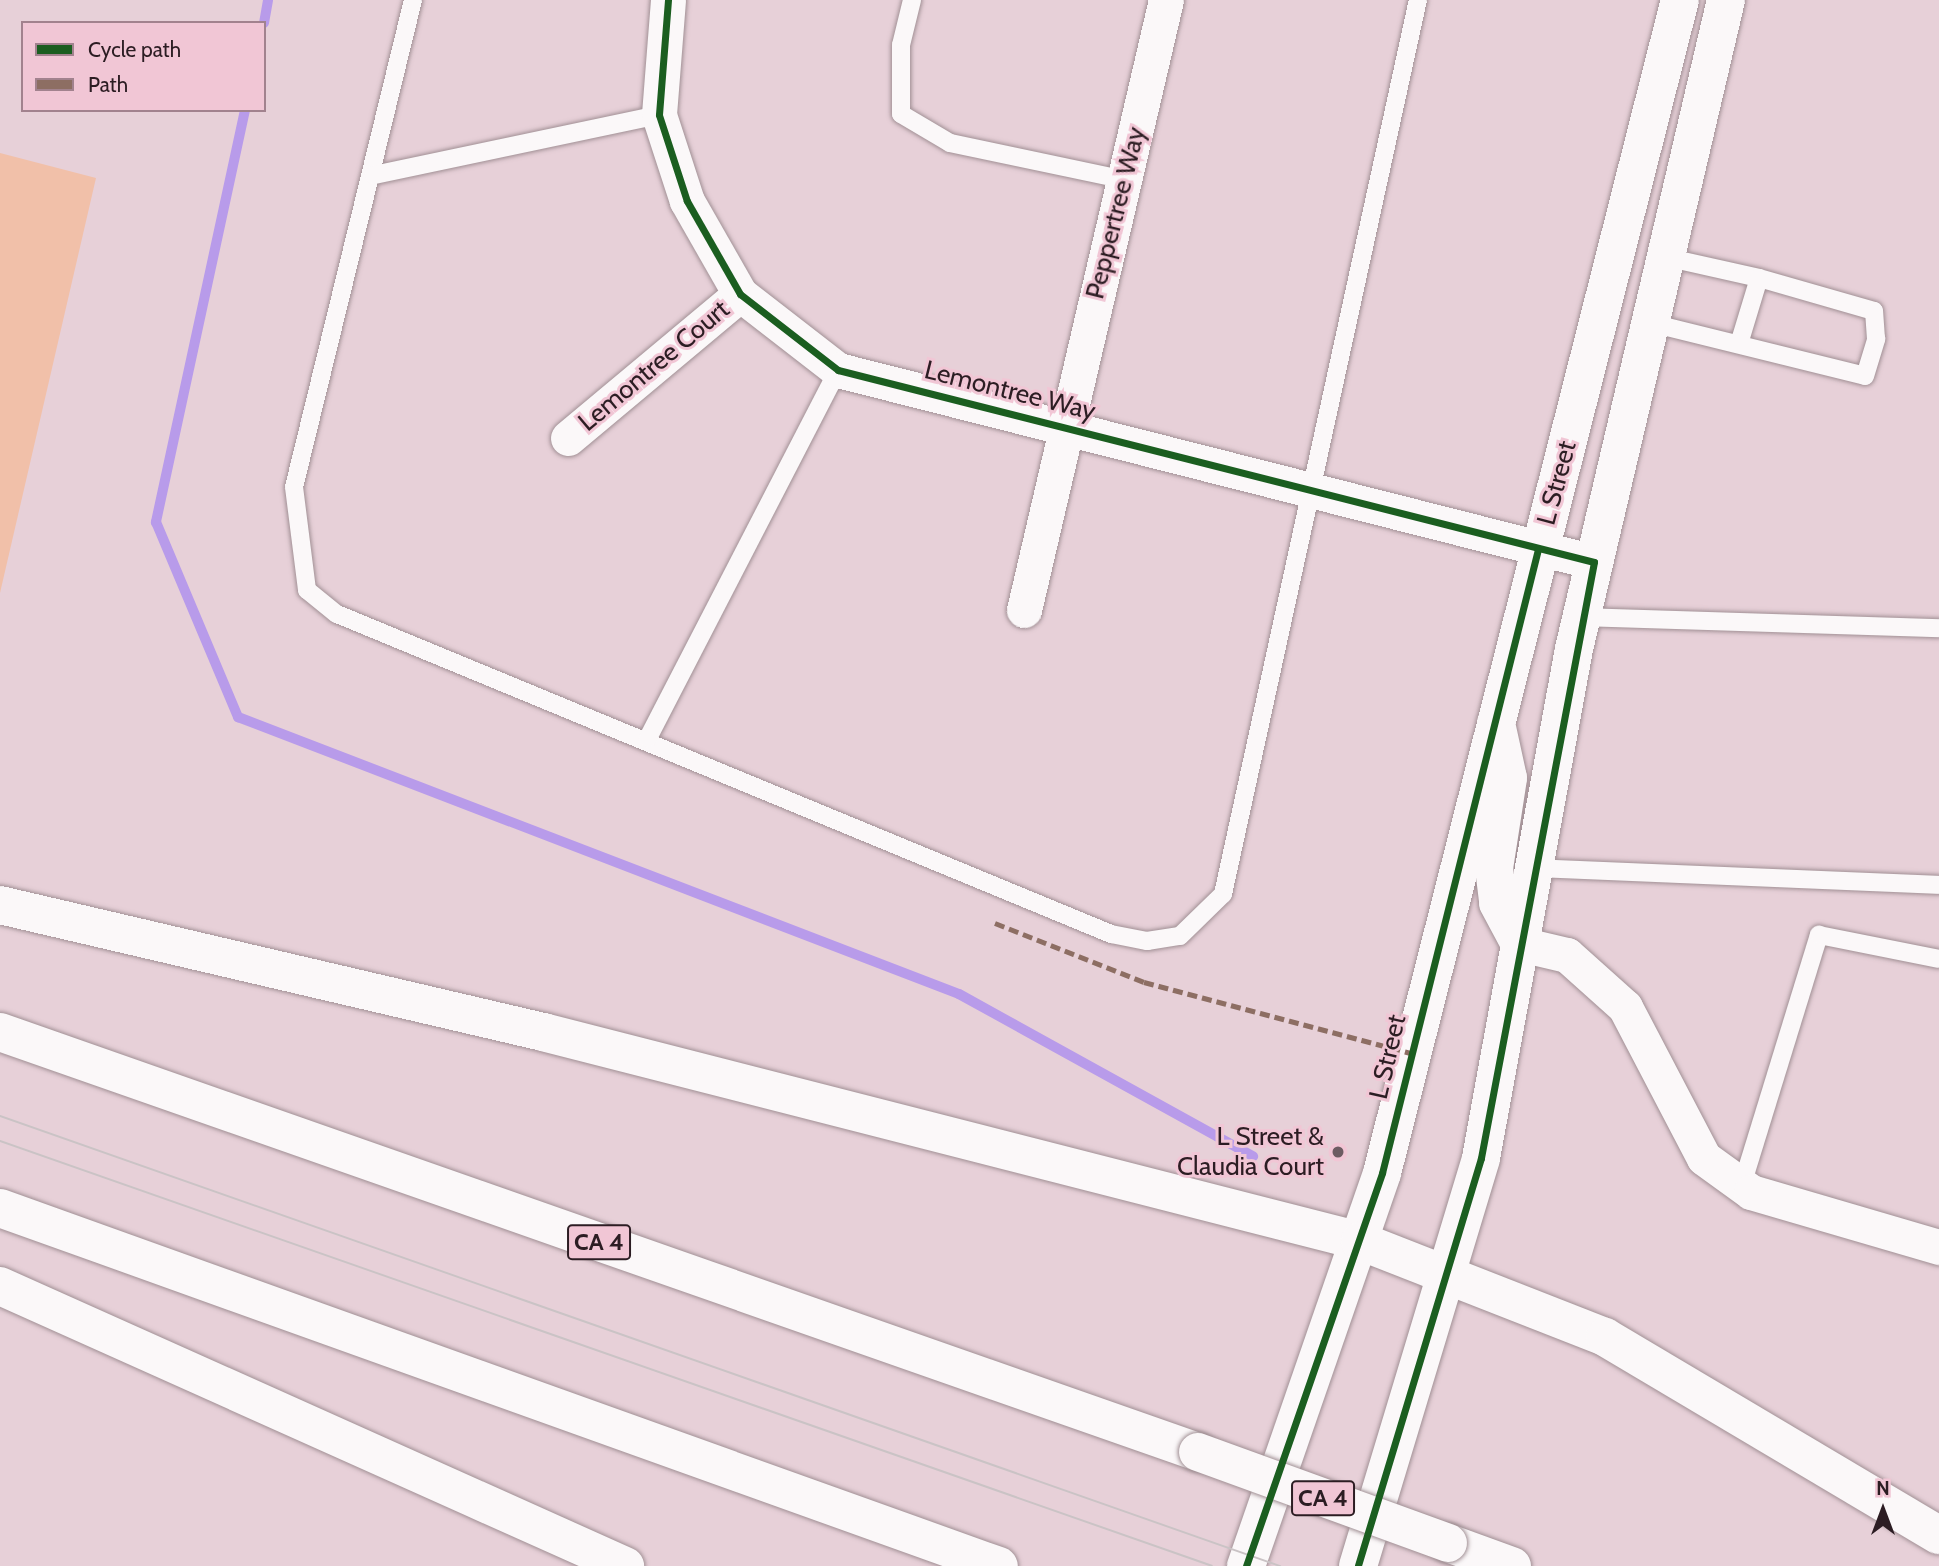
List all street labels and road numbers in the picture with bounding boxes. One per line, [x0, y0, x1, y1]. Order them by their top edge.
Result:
street label: Peppertree Way [1080, 124, 1152, 302]
street label: Lemontree Court [572, 294, 736, 438]
street label: Lemontree Way [921, 355, 1099, 427]
street label: L Street [1531, 438, 1583, 528]
street label: L Street [1363, 1012, 1413, 1102]
road number: CA 4 [566, 1222, 632, 1262]
road number: CA 4 [1290, 1478, 1356, 1518]

